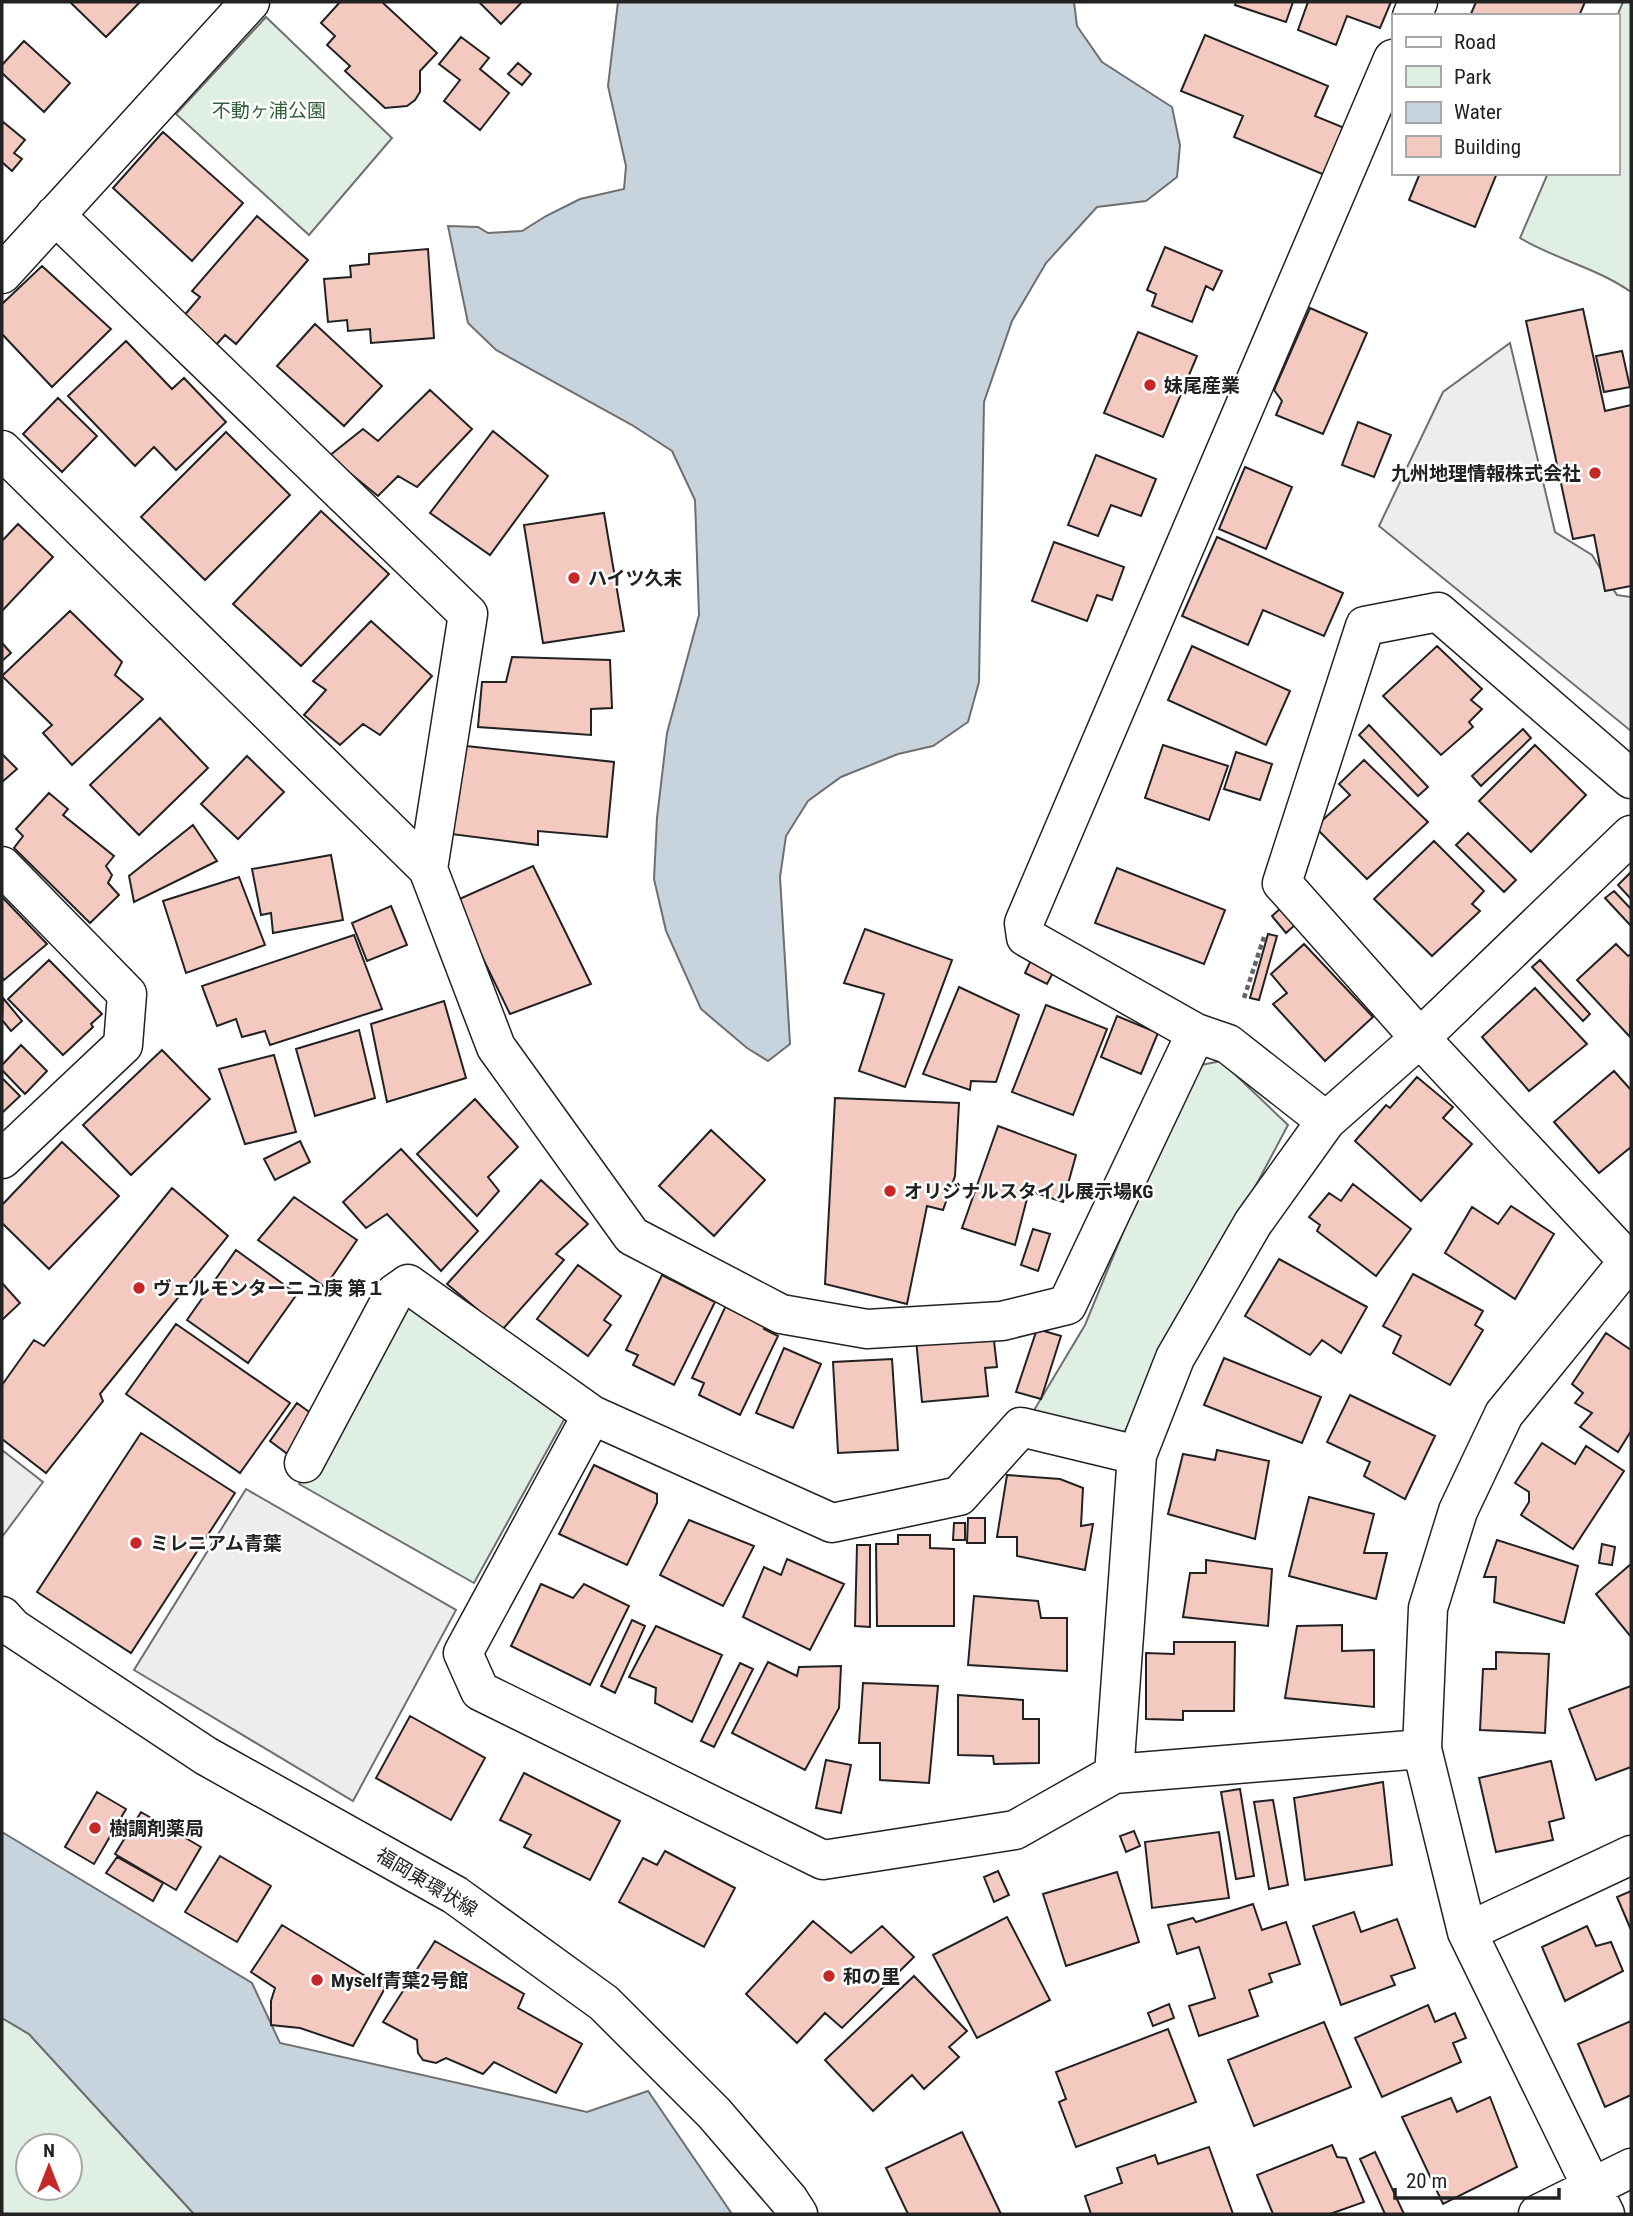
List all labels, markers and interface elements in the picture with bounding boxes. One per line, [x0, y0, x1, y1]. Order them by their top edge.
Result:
legend [1392, 14, 1619, 175]
text: Road [1454, 30, 1496, 54]
text: Park [1454, 65, 1492, 89]
park label: 不動ヶ浦公園 [212, 99, 326, 122]
text: Water [1454, 100, 1502, 124]
text: Building [1454, 135, 1521, 159]
place label: 妹尾産業 [1164, 374, 1240, 397]
marker: 妹尾産業 [1142, 377, 1158, 393]
place label: 九州地理情報株式会社 [1391, 462, 1581, 485]
marker: 九州地理情報株式会社 [1587, 465, 1603, 481]
place label: ハイツ久末 [588, 567, 683, 590]
marker: ハイツ久末 [566, 570, 582, 586]
place label: オリジナルスタイル展示場KG [904, 1180, 1153, 1203]
marker: オリジナルスタイル展示場KG [882, 1183, 898, 1199]
place label: ヴェルモンターニュ庚 第１ [153, 1277, 385, 1300]
marker: ヴェルモンターニュ庚 第１ [131, 1280, 147, 1296]
place label: ミレニアム青葉 [150, 1532, 282, 1555]
marker: ミレニアム青葉 [128, 1535, 144, 1551]
place label: 樹調剤薬局 [109, 1817, 204, 1840]
marker: 樹調剤薬局 [87, 1820, 103, 1836]
street label: 福岡東環状線 [372, 1843, 482, 1922]
place label: 和の里 [843, 1965, 900, 1988]
marker: 和の里 [821, 1968, 837, 1984]
place label: Myself青葉2号館 [331, 1969, 468, 1992]
marker: Myself青葉2号館 [309, 1972, 325, 1988]
north arrow [14, 2132, 84, 2202]
text: N [43, 2139, 55, 2162]
scale bar [1395, 2156, 1560, 2200]
text: 20 m [1406, 2169, 1447, 2193]

